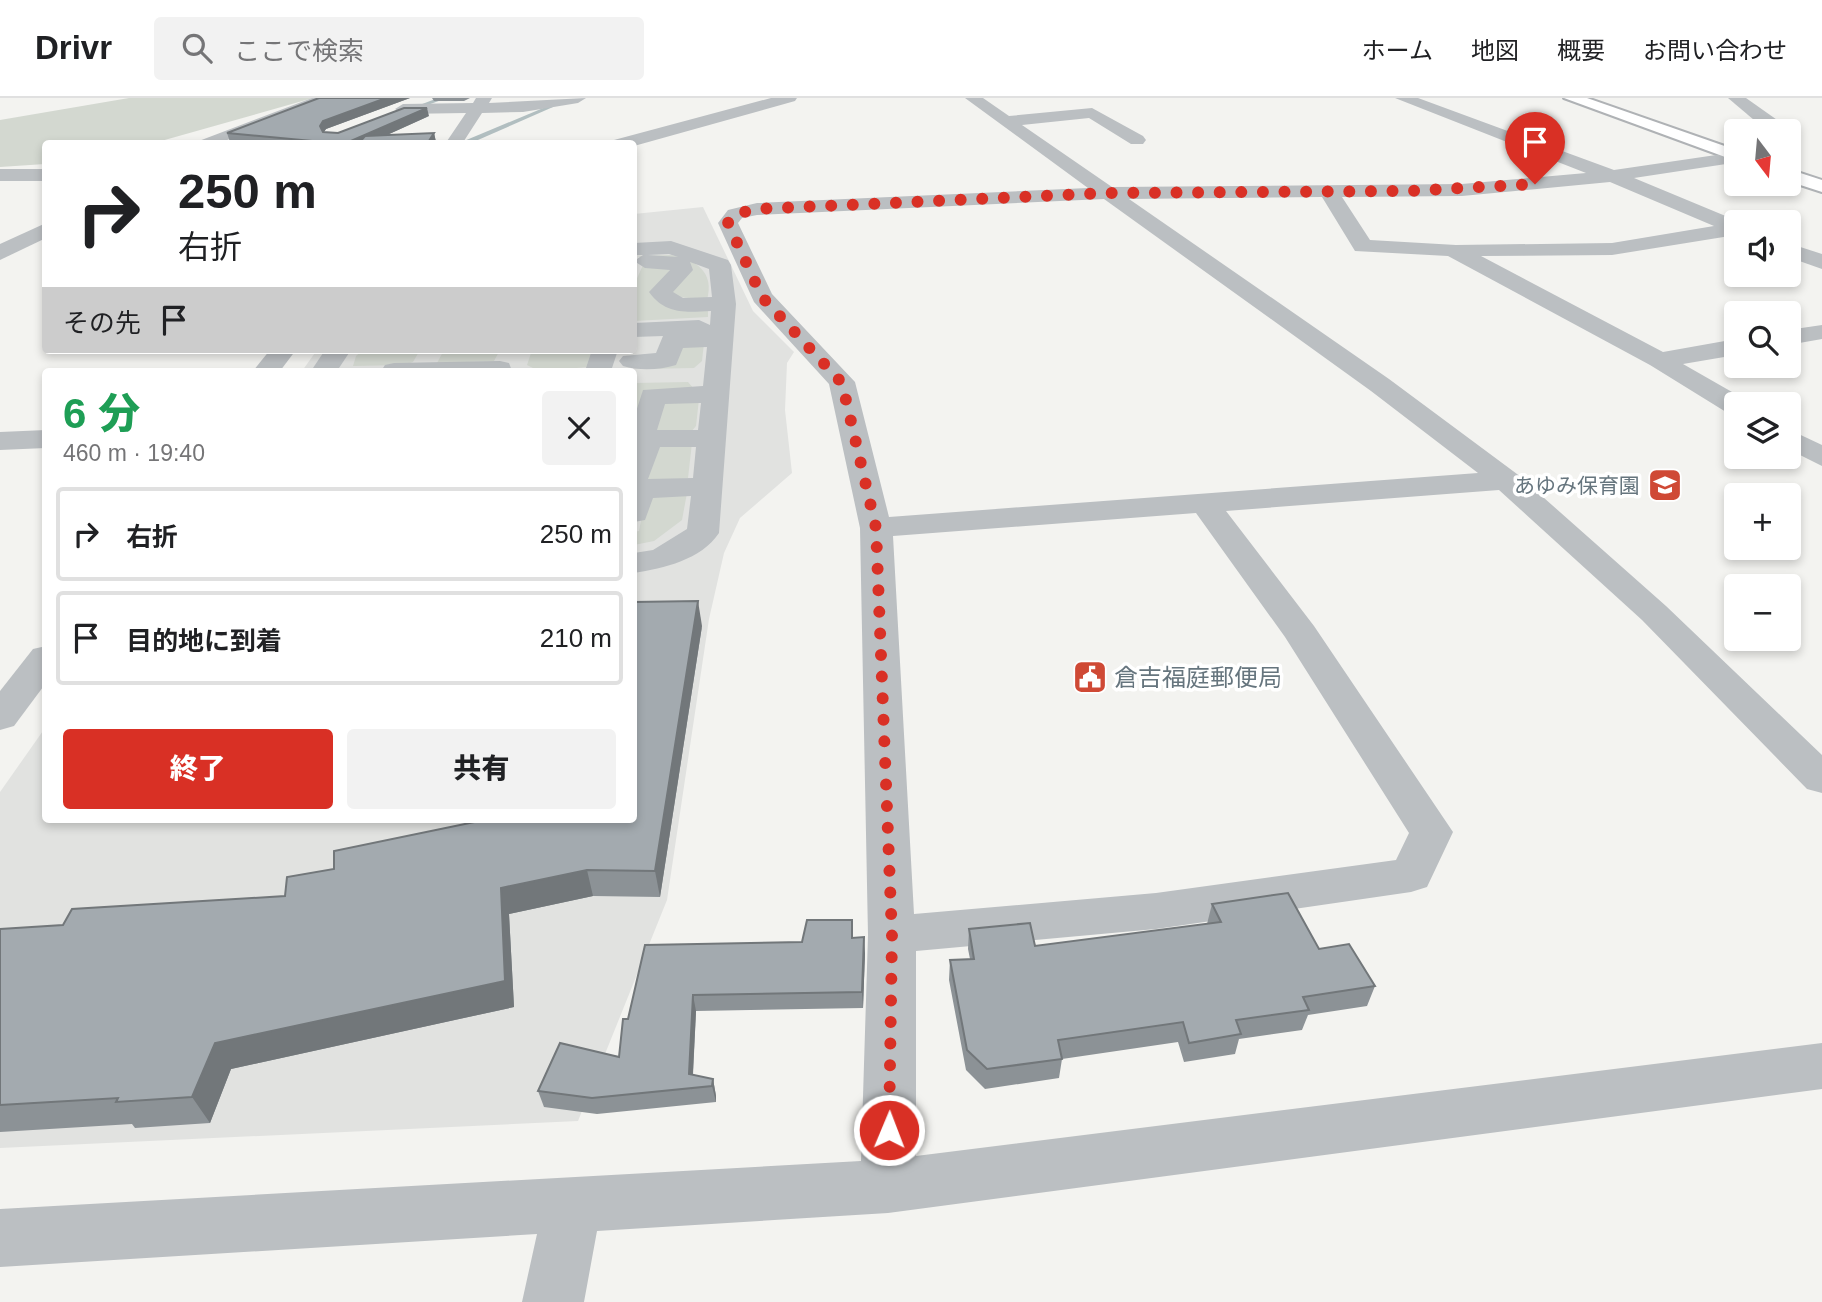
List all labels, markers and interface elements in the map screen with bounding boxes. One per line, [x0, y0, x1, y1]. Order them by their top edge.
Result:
search box [154, 17, 644, 80]
text: Drivr [35, 29, 112, 66]
icon: search [178, 29, 216, 67]
text: ここで検索 [234, 36, 364, 66]
text: ホーム [1362, 37, 1433, 64]
text: 地図 [1471, 37, 1519, 64]
text: 概要 [1557, 37, 1605, 64]
text: お問い合わせ [1643, 37, 1787, 64]
pin [1505, 112, 1565, 184]
north arrow [1724, 119, 1801, 196]
map controls [1724, 119, 1801, 651]
icon: arrive [1516, 123, 1554, 161]
text: 250 m [178, 164, 317, 218]
icon: right [63, 168, 154, 259]
button: sound [1724, 210, 1801, 287]
text: 右折 [178, 229, 242, 265]
icon: arrive [155, 301, 193, 339]
button: search [1724, 301, 1801, 378]
text: その先 [63, 308, 141, 338]
text: 6 分 [63, 390, 140, 437]
button: close [542, 391, 616, 465]
button: layers [1724, 392, 1801, 469]
text: 460 m · 19:40 [63, 440, 205, 466]
school or university icon: あゆみ保育園 [1646, 466, 1684, 504]
place label: あゆみ保育園 [1514, 474, 1640, 497]
button: + [1724, 483, 1801, 560]
icon: right [67, 515, 105, 553]
text: 250 m [540, 519, 612, 549]
text: 右折 [126, 522, 178, 552]
button: − [1724, 574, 1801, 651]
icon: arrive [67, 619, 105, 657]
text: 210 m [540, 623, 612, 653]
text: 目的地に到着 [126, 626, 282, 656]
public building icon: 倉吉福庭郵便局 [1071, 658, 1109, 696]
place label: 倉吉福庭郵便局 [1114, 664, 1282, 691]
button: 終了 [63, 729, 333, 809]
button: 共有 [347, 729, 616, 809]
position arrow [852, 1093, 926, 1167]

